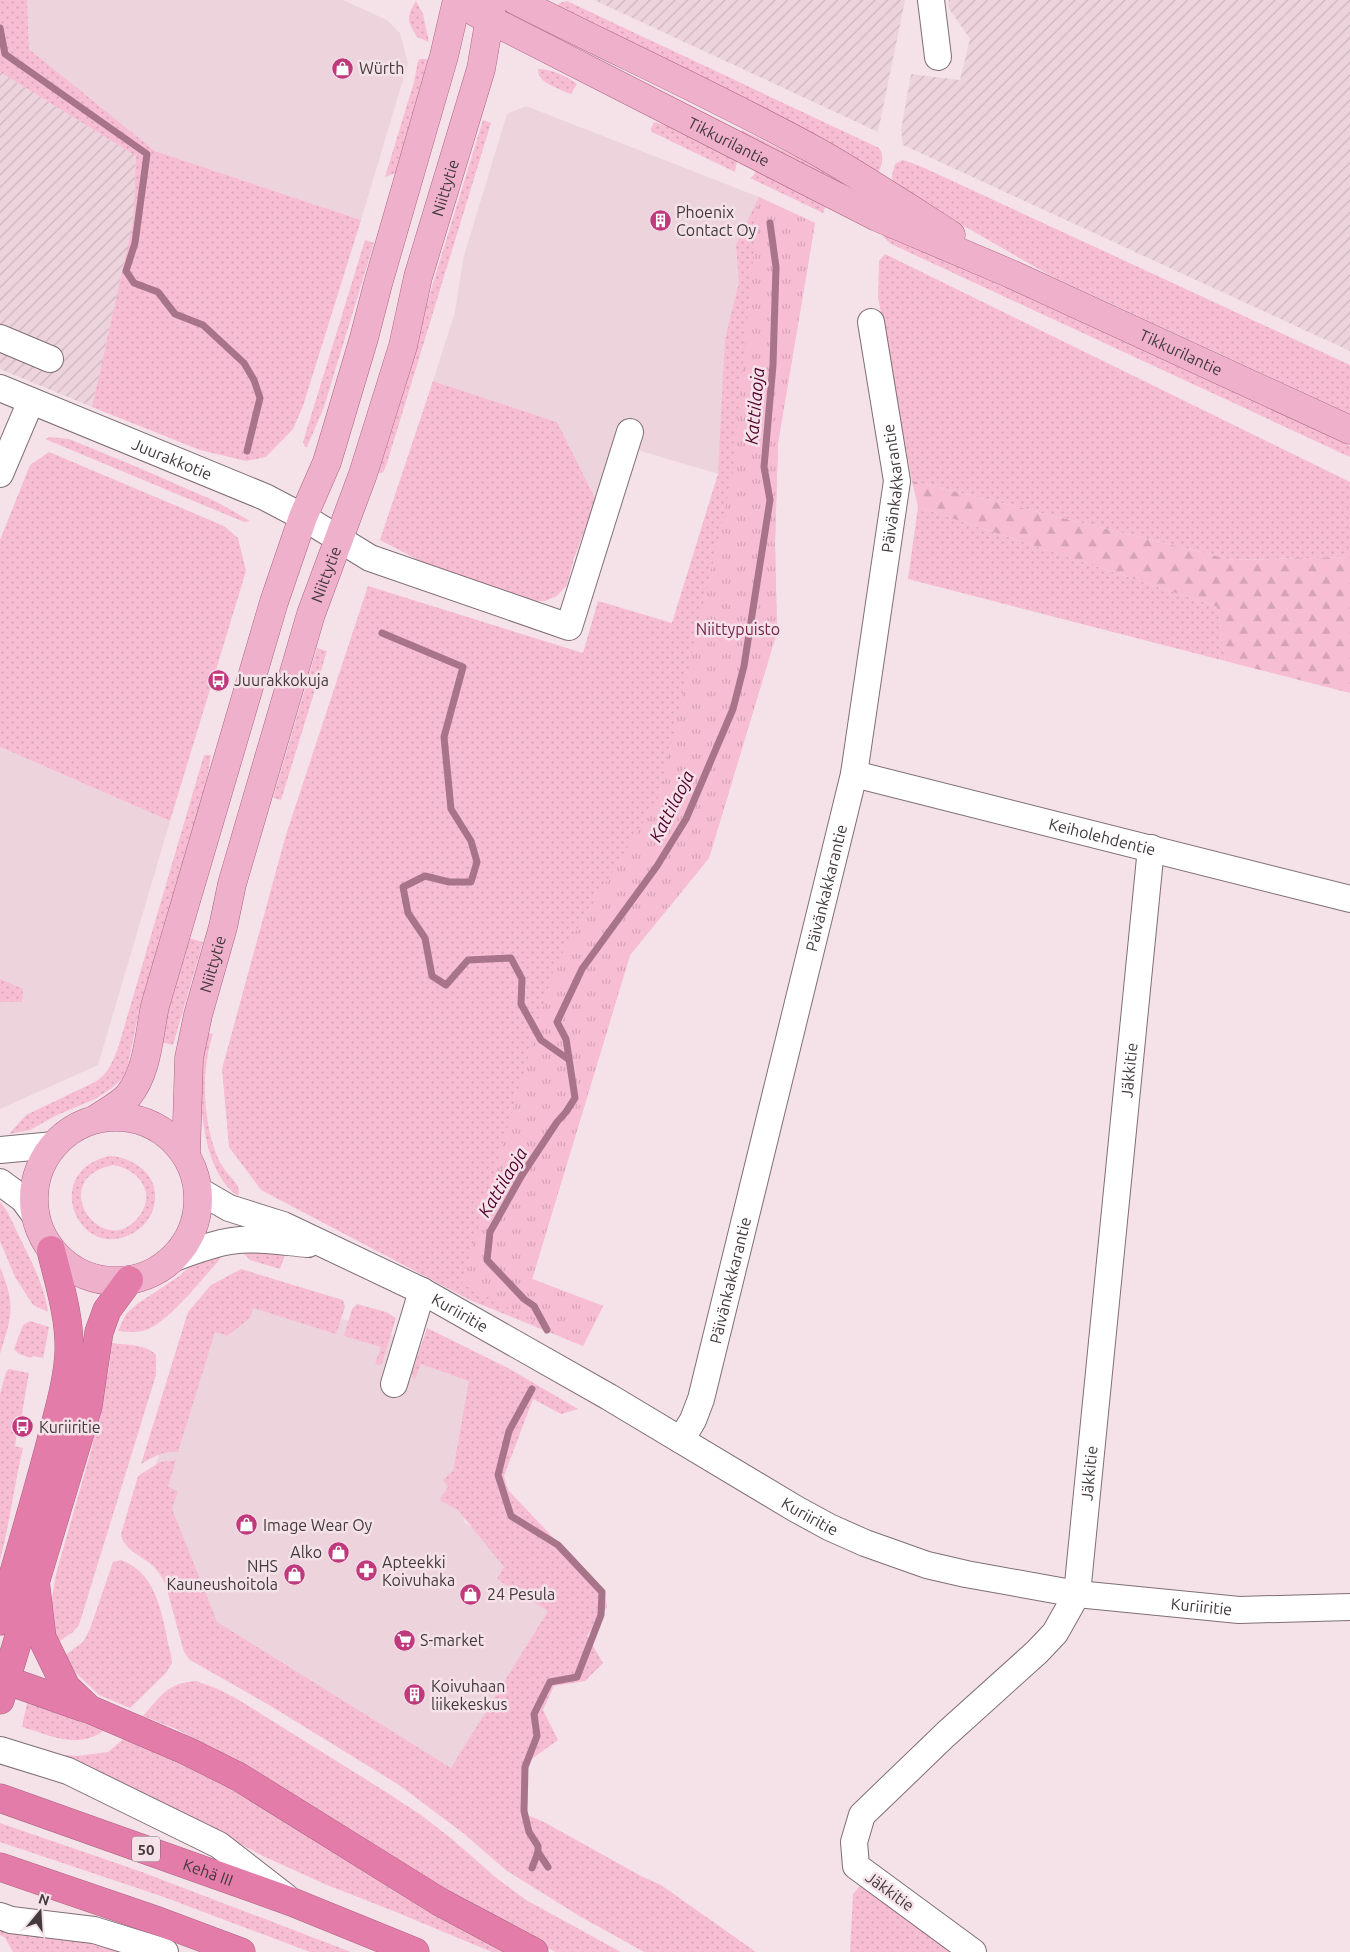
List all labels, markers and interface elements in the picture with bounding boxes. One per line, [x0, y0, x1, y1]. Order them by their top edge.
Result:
shop icon: Würth [331, 56, 355, 80]
place label: Würth [359, 59, 404, 77]
street label: Tikkurilantie [685, 113, 773, 170]
street label: Niittytie [428, 157, 462, 218]
place label: Phoenix Contact Oy [676, 203, 757, 239]
building icon: Phoenix Contact Oy [648, 209, 672, 233]
street label: Tikkurilantie [1137, 325, 1225, 379]
water label: Kattilaoja [741, 366, 767, 445]
street label: Päivänkakkarantie [878, 423, 906, 554]
street label: Juurakkotie [129, 434, 215, 483]
street label: Niittytie [307, 544, 344, 605]
park label: Niittypuisto [696, 620, 780, 638]
bus stop icon: Juurakkokuja [206, 668, 230, 692]
place label: Juurakkokuja [234, 671, 329, 689]
water label: Kattilaoja [645, 767, 698, 845]
street label: Keiholehdentie [1047, 814, 1157, 859]
street label: Päivänkakkarantie [802, 823, 850, 953]
street label: Niittytie [196, 933, 229, 995]
street label: Jäkkitie [1117, 1042, 1141, 1099]
water label: Kattilaoja [474, 1144, 531, 1220]
street label: Päivänkakkarantie [706, 1215, 754, 1346]
street label: Kuriiritie [429, 1289, 491, 1336]
bus stop icon: Kuriiritie [11, 1415, 35, 1439]
place label: Kuriiritie [39, 1418, 101, 1436]
street label: Jäkkitie [1077, 1445, 1101, 1502]
street label: Kuriiritie [778, 1494, 841, 1539]
shop icon: Image Wear Oy [235, 1513, 259, 1537]
place label: Image Wear Oy [263, 1516, 373, 1534]
shop icon: Alko [326, 1540, 350, 1564]
place label: Alko [290, 1543, 322, 1561]
place label: Apteekki Koivuhaka [382, 1553, 455, 1589]
place label: NHS Kauneushoitola [166, 1557, 278, 1593]
pharmacy icon: Apteekki Koivuhaka [354, 1559, 378, 1583]
shop icon: NHS Kauneushoitola [282, 1563, 306, 1587]
shop icon: 24 Pesula [459, 1582, 483, 1606]
place label: 24 Pesula [487, 1585, 555, 1603]
street label: Kuriiritie [1170, 1594, 1233, 1618]
supermarket icon: S-market [392, 1628, 416, 1652]
place label: S-market [420, 1631, 485, 1649]
place label: Koivuhaan liikekeskus [431, 1677, 507, 1713]
building icon: Koivuhaan liikekeskus [403, 1683, 427, 1707]
road number: 50 [132, 1836, 160, 1862]
street label: Kehä III [181, 1855, 236, 1889]
street label: Jäkkitie [862, 1868, 918, 1914]
north arrow [15, 1887, 65, 1937]
text: N [37, 1890, 51, 1909]

